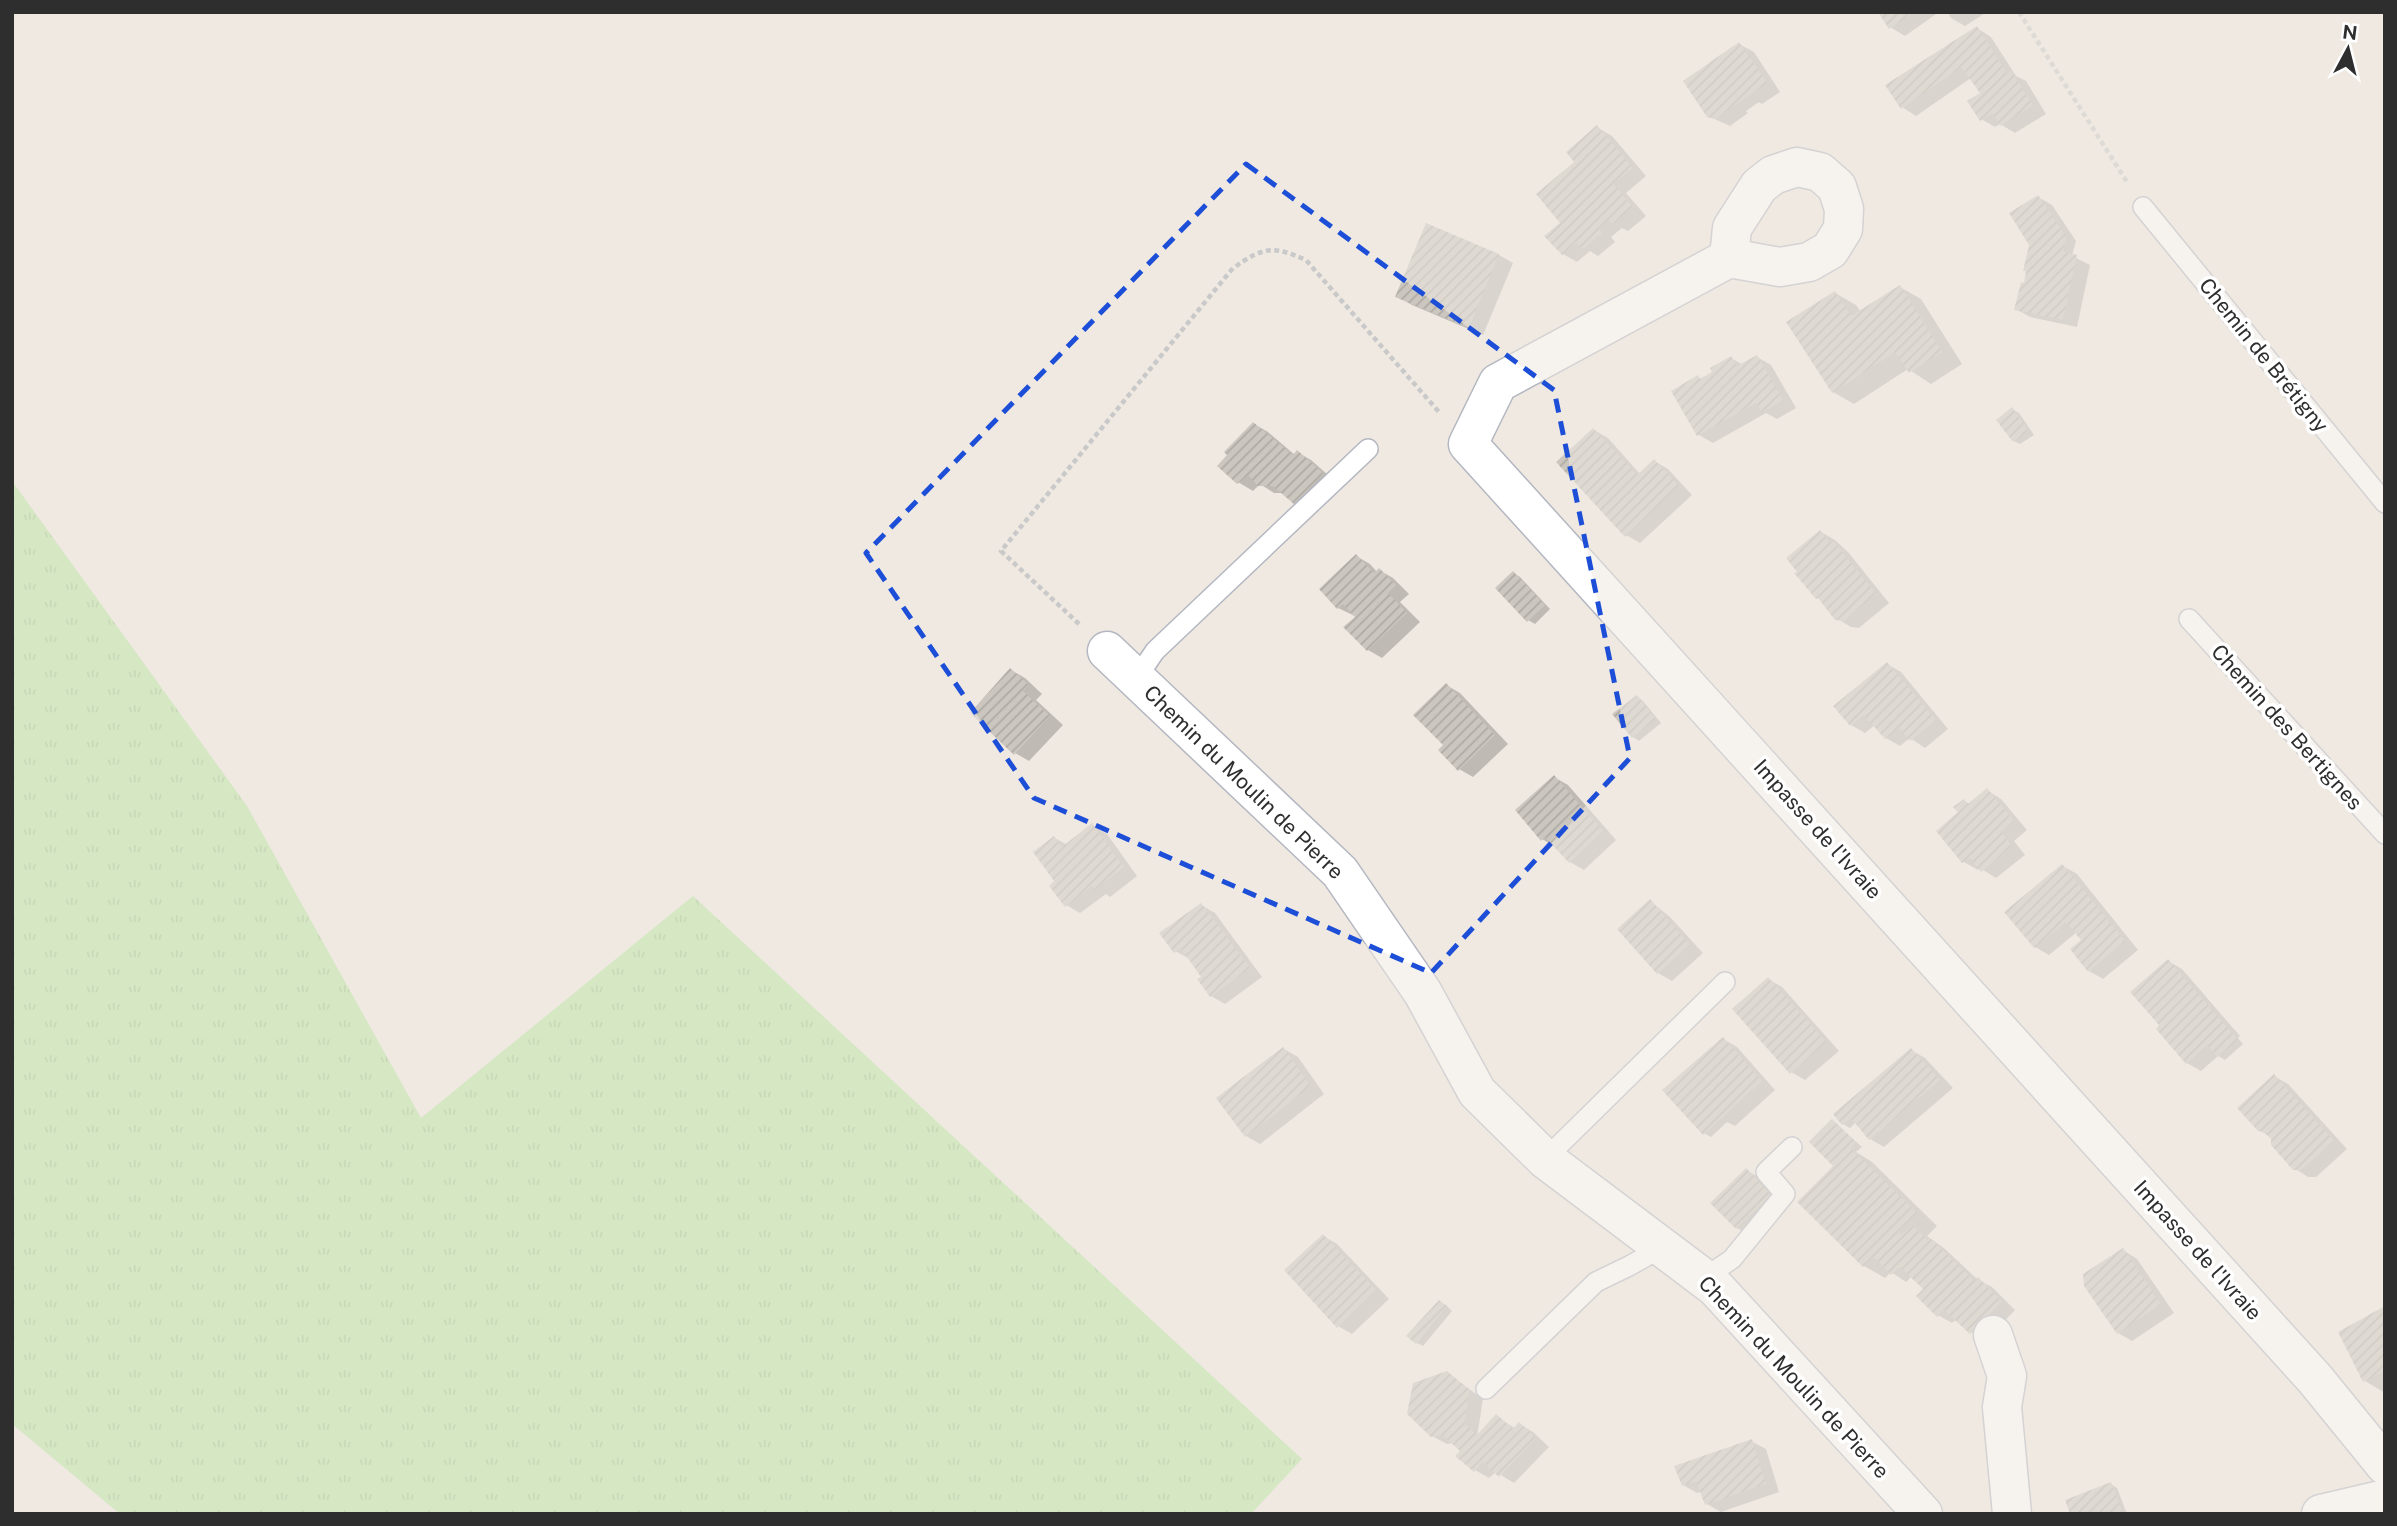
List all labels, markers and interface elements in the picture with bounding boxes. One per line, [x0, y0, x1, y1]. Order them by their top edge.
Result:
north arrow [2313, 14, 2383, 84]
text: N [2341, 20, 2359, 44]
street label: Chemin de Brétigny [2194, 273, 2334, 437]
street label: Chemin des Bertignes [2206, 639, 2368, 815]
street label: Chemin du Moulin de Pierre [1139, 680, 1349, 884]
street label: Impasse de l'Ivraie [1749, 754, 1887, 904]
street label: Impasse de l'Ivraie [2129, 1175, 2267, 1325]
street label: Chemin du Moulin de Pierre [1694, 1271, 1894, 1483]

